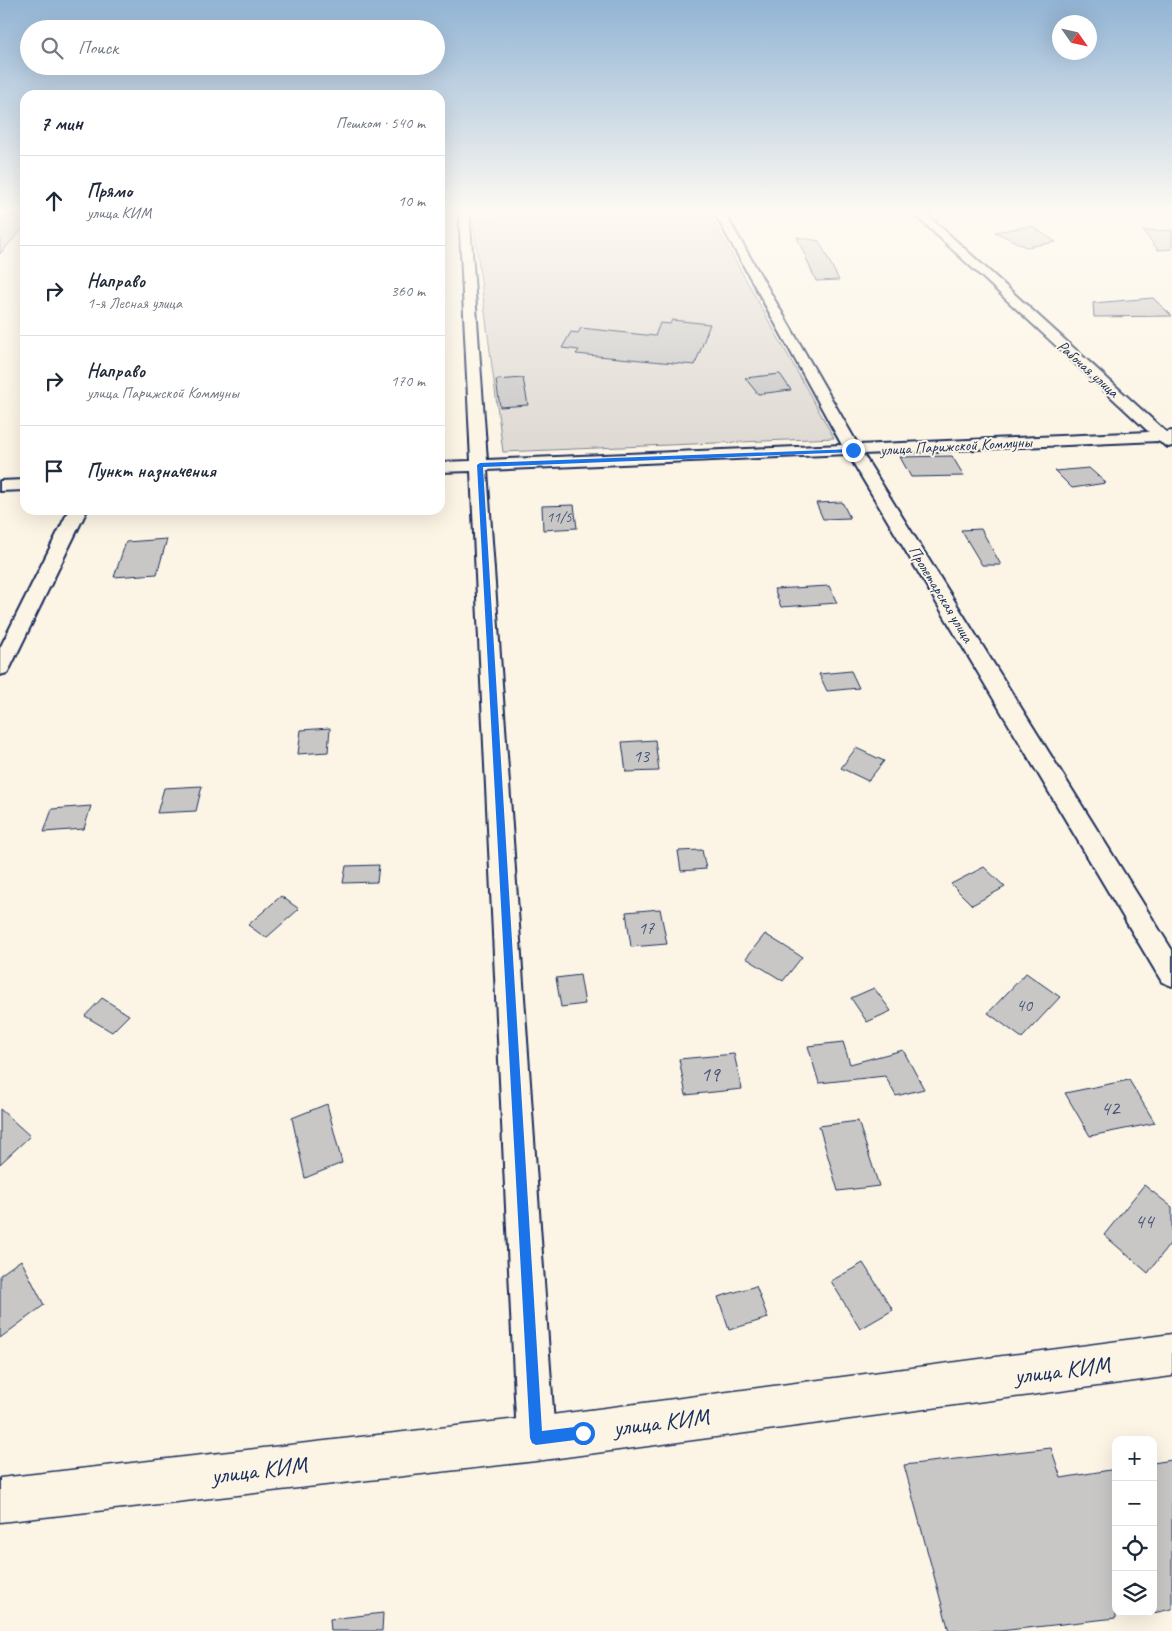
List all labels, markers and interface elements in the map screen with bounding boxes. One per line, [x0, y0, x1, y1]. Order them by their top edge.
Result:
north arrow [1052, 15, 1097, 60]
search box [20, 20, 445, 75]
icon: search [38, 34, 66, 62]
text: Поиск [78, 36, 118, 60]
text: 7 мин [40, 110, 83, 136]
text: Пешком · 540 m [336, 113, 425, 133]
text: Прямо [87, 179, 132, 203]
icon: ahead [40, 187, 68, 215]
text: 10 m [398, 191, 425, 211]
text: улица КИМ [87, 203, 151, 223]
text: Направо [87, 269, 145, 293]
icon: right [40, 277, 68, 305]
text: 360 m [391, 281, 425, 301]
text: 1-я Лесная улица [87, 293, 182, 313]
street label: Рабочая улица [1053, 336, 1124, 403]
text: Направо [87, 359, 145, 383]
icon: right [40, 367, 68, 395]
text: 170 m [391, 371, 425, 391]
text: улица Парижской Коммуны [87, 383, 239, 403]
street label: улица Парижской Коммуны [879, 432, 1034, 460]
route end [842, 439, 865, 462]
icon: arrive [40, 457, 68, 485]
text: Пункт назначения [87, 459, 216, 483]
house number: 11/5 [546, 508, 573, 527]
street label: Пролетарская улица [904, 542, 979, 647]
house number: 13 [633, 745, 651, 767]
house number: 17 [638, 917, 655, 939]
house number: 40 [1016, 994, 1034, 1016]
house number: 19 [701, 1061, 721, 1087]
house number: 42 [1101, 1095, 1121, 1121]
house number: 44 [1135, 1208, 1156, 1234]
street label: улица КИМ [1010, 1349, 1113, 1391]
street label: улица КИМ [609, 1401, 712, 1443]
route start [572, 1422, 595, 1445]
map controls [1112, 1436, 1157, 1616]
button: + [1112, 1436, 1157, 1481]
street label: улица КИМ [207, 1449, 310, 1491]
button: − [1112, 1481, 1157, 1526]
button: locate [1112, 1526, 1157, 1571]
button: layers [1112, 1571, 1157, 1616]

